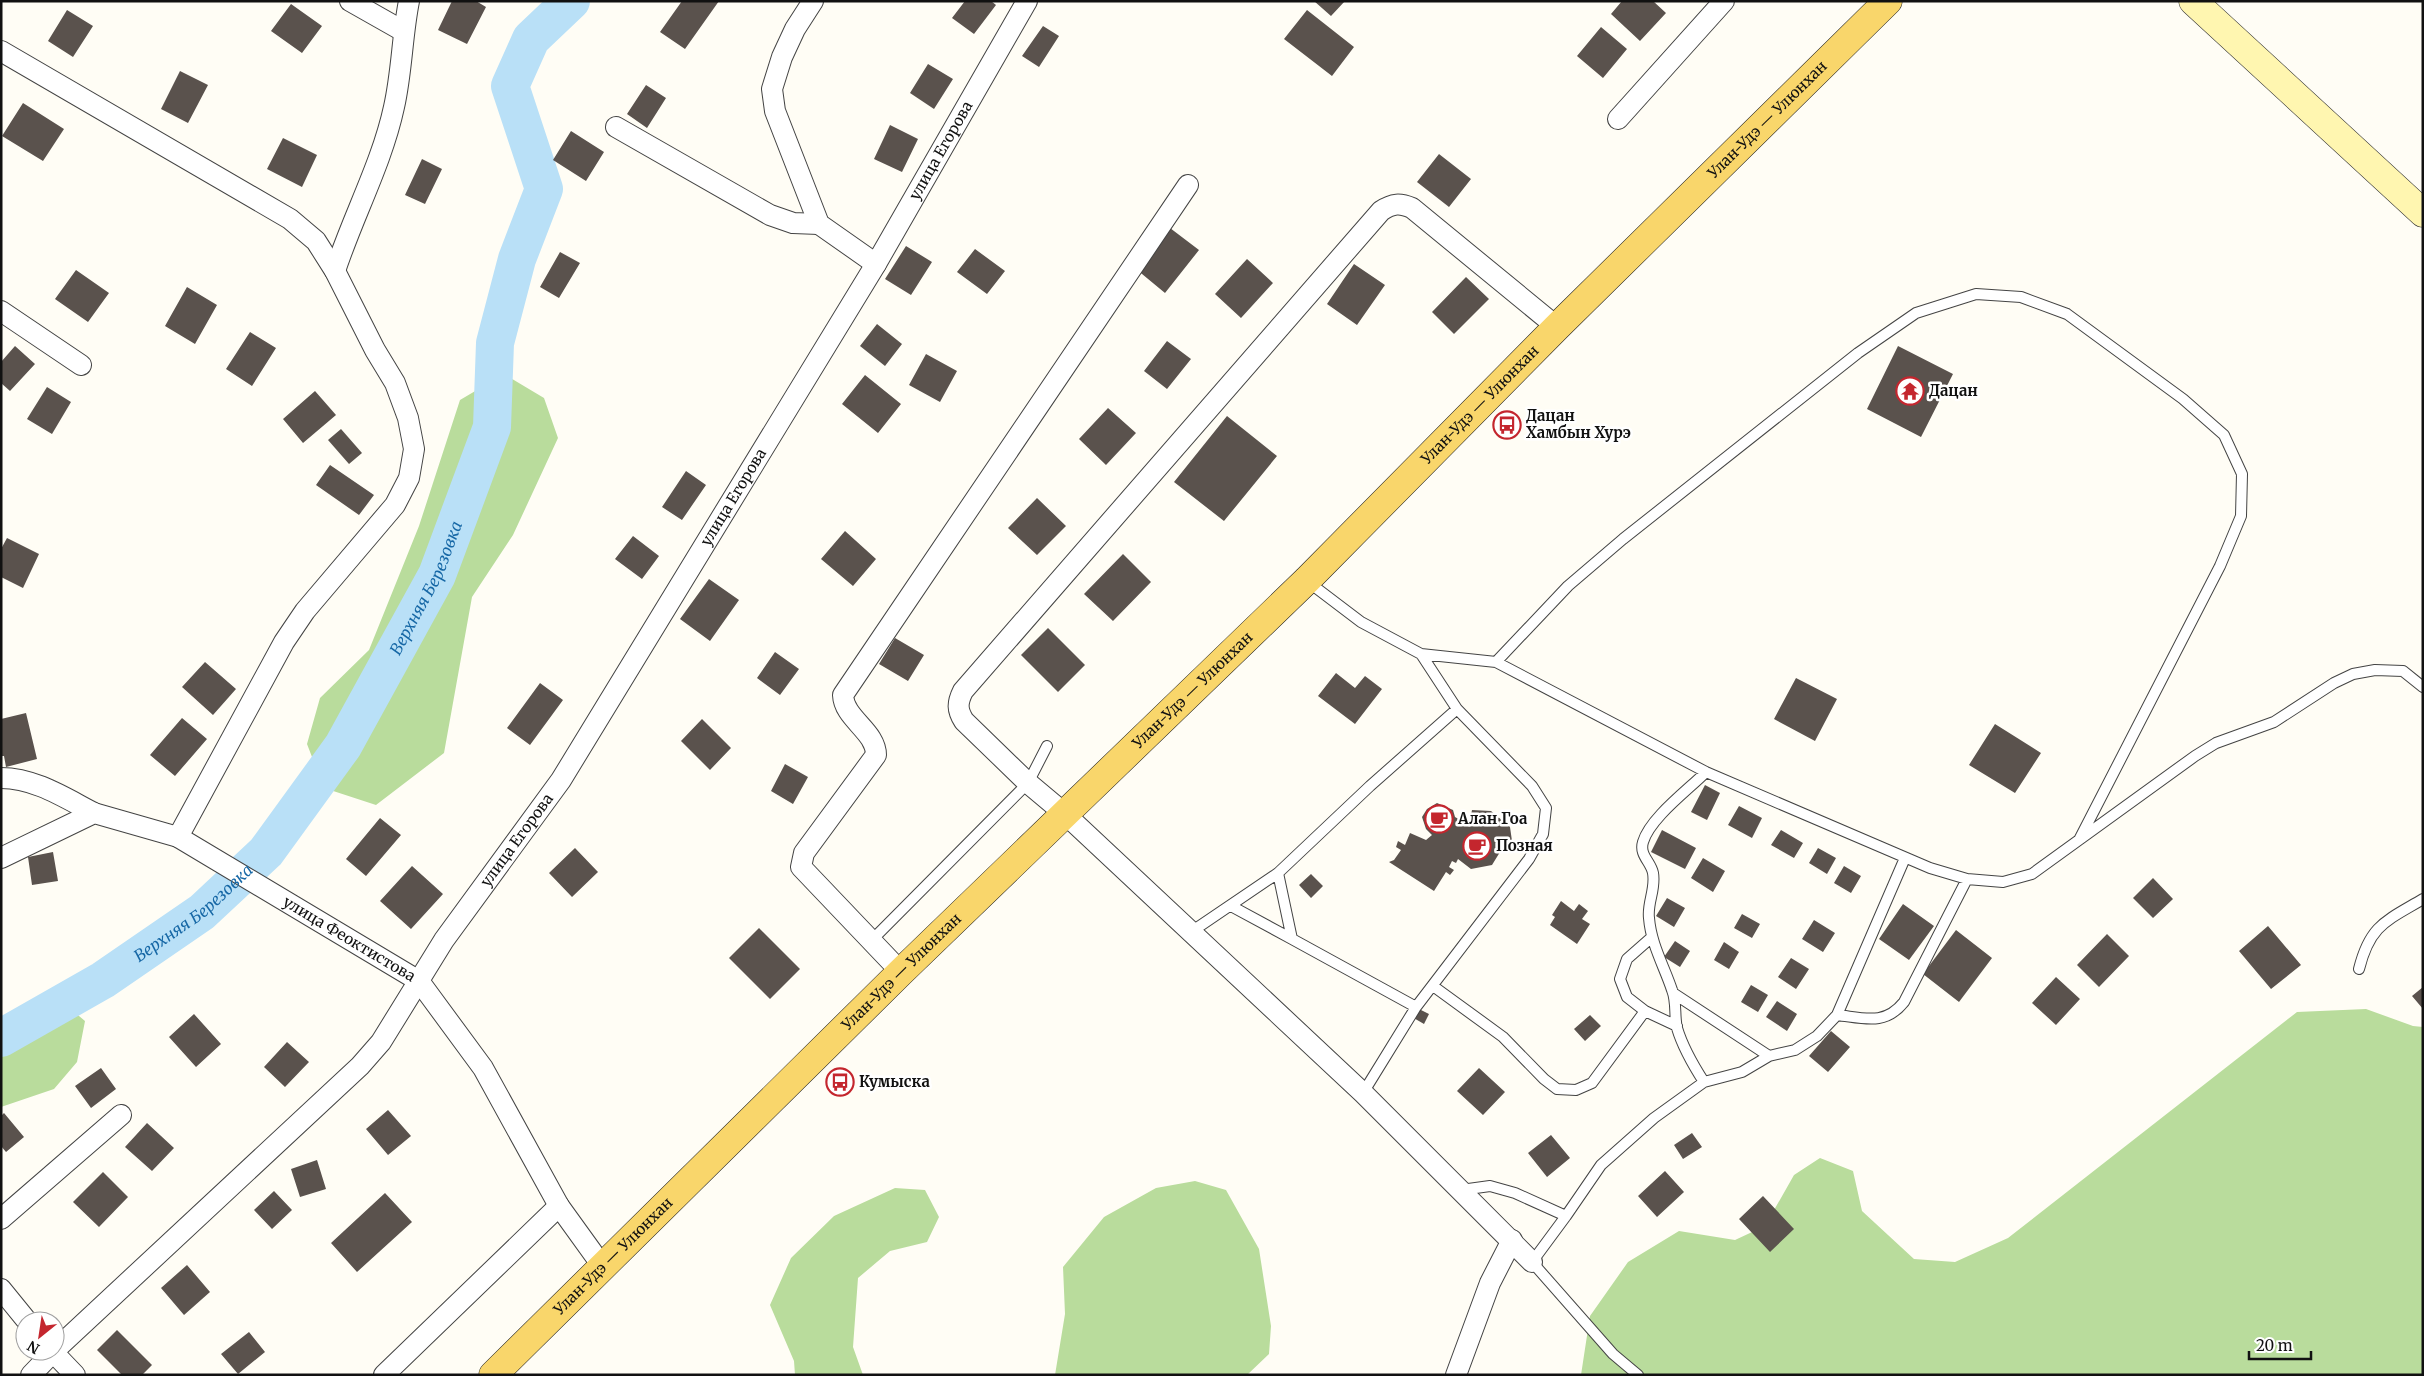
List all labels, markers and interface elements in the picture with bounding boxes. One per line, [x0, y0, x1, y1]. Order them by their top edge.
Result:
street label: Улан-Удэ — Улюнхан [1703, 56, 1831, 183]
street label: улица Егорова [905, 98, 977, 203]
street label: Улан-Удэ — Улюнхан [1416, 341, 1543, 469]
temple icon: Дацан [1895, 376, 1925, 406]
place label: Дацан [1929, 381, 1978, 400]
place label: Дацан Хамбын Хурэ [1526, 406, 1631, 442]
bus stop icon: Дацан Хамбын Хурэ [1492, 410, 1522, 440]
street label: улица Егорова [696, 445, 770, 549]
water label: Верхняя Березовка [385, 518, 466, 658]
street label: Улан-Удэ — Улюнхан [1128, 628, 1256, 753]
street label: улица Егорова [476, 790, 557, 890]
cafe icon: Алан Гоа [1424, 804, 1454, 834]
place label: Алан Гоа [1457, 809, 1528, 828]
cafe icon: Позная [1462, 831, 1492, 861]
place label: Позная [1496, 836, 1553, 855]
water label: Верхняя Березовка [130, 860, 257, 966]
street label: улица Феоктистова [280, 892, 419, 986]
street label: Улан-Удэ — Улюнхан [837, 909, 965, 1035]
bus stop icon: Кумыска [825, 1067, 855, 1097]
place label: Кумыска [859, 1072, 930, 1091]
street label: Улан-Удэ — Улюнхан [549, 1193, 676, 1319]
north arrow [15, 1311, 65, 1361]
scale bar [2249, 1328, 2312, 1360]
text: 20 m [2256, 1336, 2293, 1355]
text: N [24, 1337, 43, 1358]

